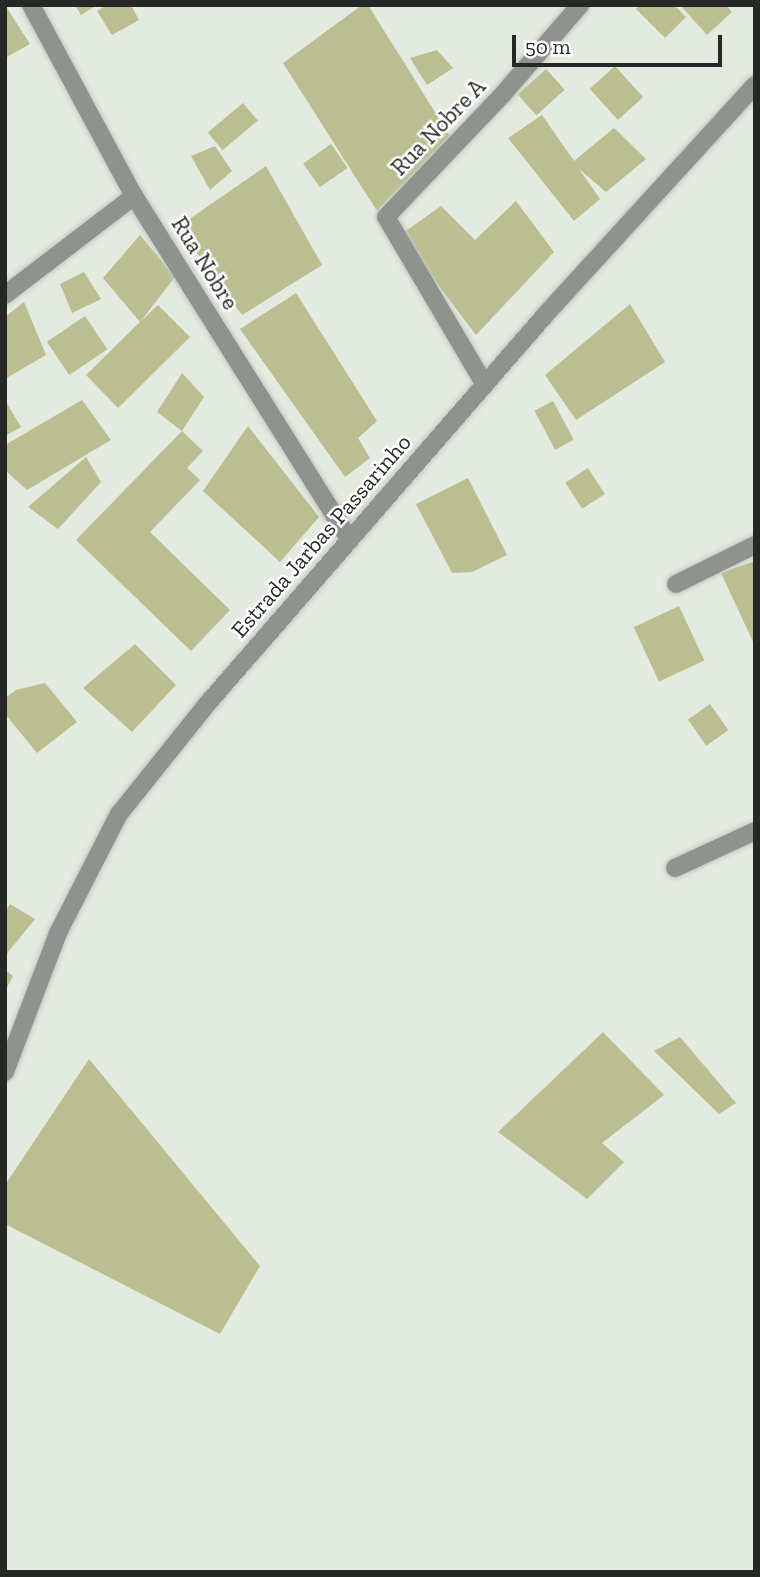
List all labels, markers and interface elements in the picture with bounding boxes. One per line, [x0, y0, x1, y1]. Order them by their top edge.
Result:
scale bar [515, 21, 725, 65]
text: 50 m [525, 34, 571, 59]
street label: Rua Nobre A [385, 73, 491, 181]
street label: Rua Nobre [166, 211, 244, 315]
street label: Estrada Jarbas Passarinho [225, 429, 417, 643]

